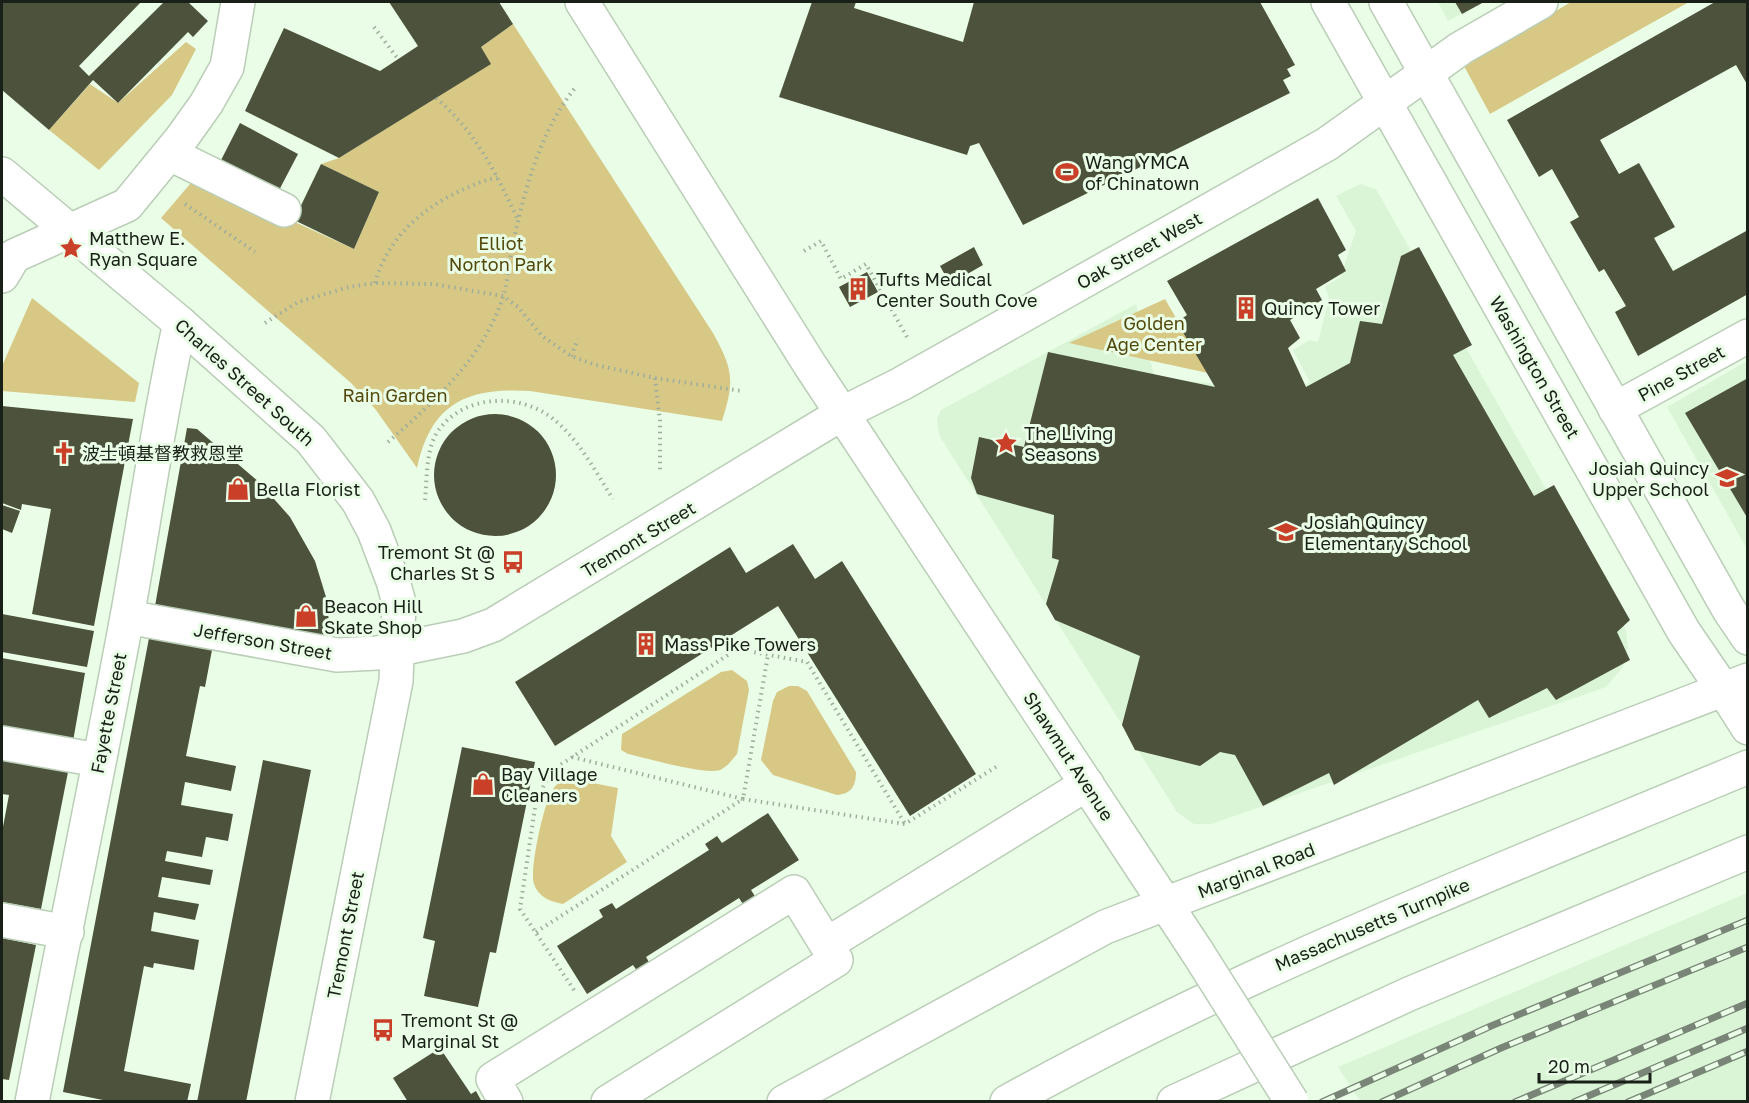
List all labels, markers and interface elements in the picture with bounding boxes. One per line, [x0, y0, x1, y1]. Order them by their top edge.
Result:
place label: Wang YMCA of Chinatown [1085, 151, 1199, 194]
sports icon: Wang YMCA of Chinatown [1054, 159, 1080, 185]
street label: Oak Street West [1073, 207, 1205, 293]
place label: Matthew E. Ryan Square [89, 227, 197, 270]
park label: Elliot Norton Park [449, 232, 553, 275]
place icon: Matthew E. Ryan Square [58, 235, 84, 261]
place label: Tufts Medical Center South Cove [876, 268, 1038, 311]
building icon: Tufts Medical Center South Cove [845, 276, 871, 302]
street label: Washington Street [1485, 292, 1585, 442]
building icon: Quincy Tower [1233, 295, 1259, 321]
place label: Quincy Tower [1264, 297, 1380, 319]
park label: Golden Age Center [1106, 312, 1202, 355]
street label: Charles Street South [171, 314, 319, 450]
street label: Pine Street [1634, 340, 1728, 406]
park label: Rain Garden [343, 384, 447, 406]
place label: The Living Seasons [1024, 422, 1113, 465]
place icon: The Living Seasons [993, 430, 1019, 456]
church icon: 波士頓基督教救恩堂 [51, 440, 77, 466]
place label: 波士頓基督教救恩堂 [82, 442, 244, 464]
place label: Josiah Quincy Upper School [1588, 457, 1709, 500]
school or university icon: Josiah Quincy Upper School [1714, 465, 1740, 491]
shop icon: Bella Florist [225, 476, 251, 502]
place label: Bella Florist [256, 478, 360, 500]
street label: Tremont Street [577, 496, 699, 582]
place label: Josiah Quincy Elementary School [1304, 511, 1468, 554]
school or university icon: Josiah Quincy Elementary School [1273, 519, 1299, 545]
place label: Tremont St @ Charles St S [378, 541, 495, 584]
bus stop icon: Tremont St @ Charles St S [500, 549, 526, 575]
place label: Beacon Hill Skate Shop [324, 595, 423, 638]
shop icon: Beacon Hill Skate Shop [293, 603, 319, 629]
street label: Jefferson Street [192, 618, 334, 664]
building icon: Mass Pike Towers [633, 631, 659, 657]
place label: Mass Pike Towers [664, 633, 816, 655]
street label: Fayette Street [85, 651, 131, 775]
street label: Shawmut Avenue [1019, 687, 1119, 825]
place label: Bay Village Cleaners [501, 763, 598, 806]
shop icon: Bay Village Cleaners [470, 771, 496, 797]
street label: Marginal Road [1194, 838, 1318, 902]
street label: Tremont Street [322, 869, 368, 1001]
street label: Massachusetts Turnpike [1271, 873, 1473, 975]
place label: Tremont St @ Marginal St [401, 1009, 518, 1052]
bus stop icon: Tremont St @ Marginal St [370, 1017, 396, 1043]
scale bar [1539, 1046, 1650, 1084]
text: 20 m [1548, 1055, 1590, 1077]

